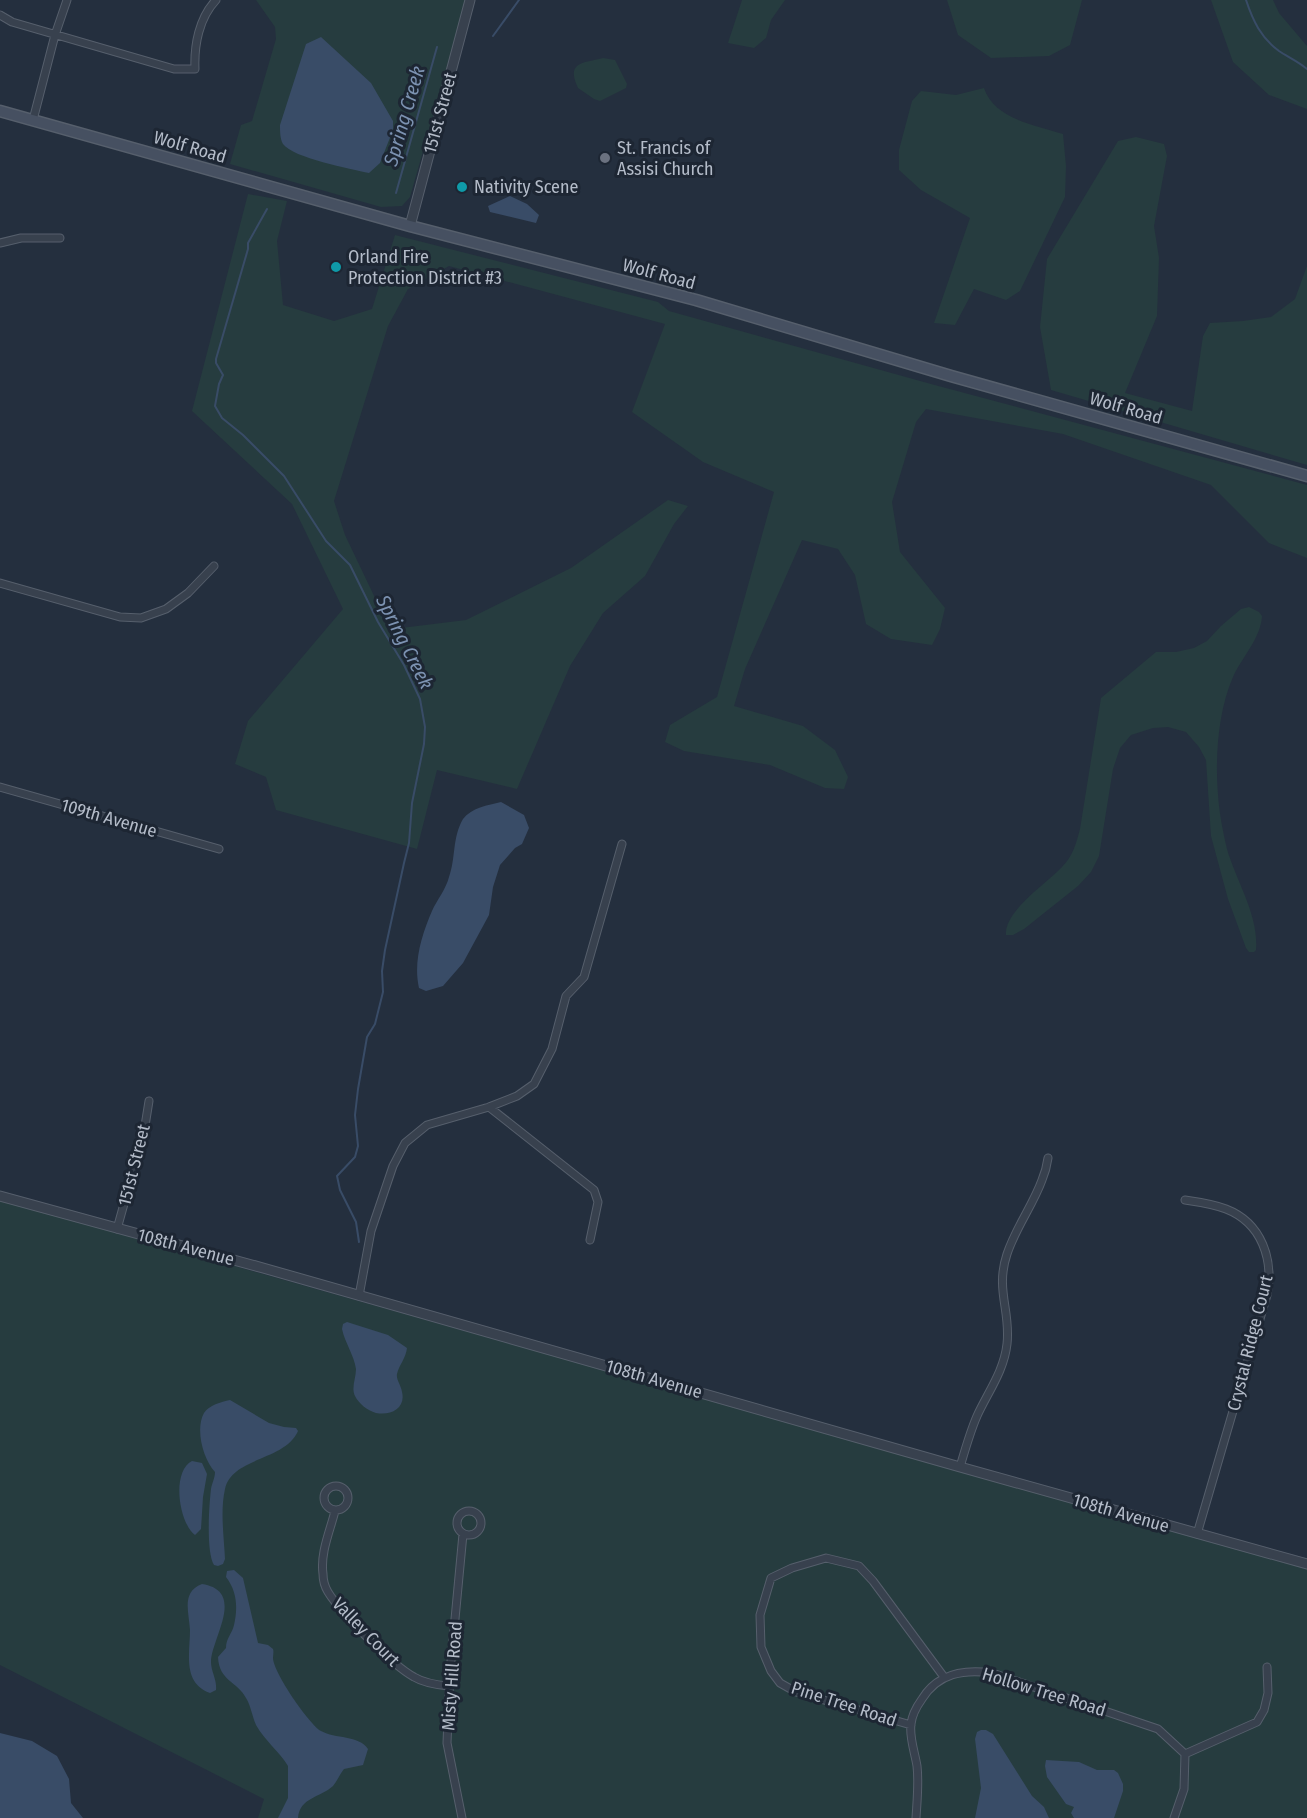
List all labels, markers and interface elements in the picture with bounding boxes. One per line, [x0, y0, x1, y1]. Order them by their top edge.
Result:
water label: Spring Creek [378, 63, 430, 170]
street label: 151st Street [419, 70, 461, 156]
street label: Wolf Road [151, 126, 229, 168]
place label: St. Francis of Assisi Church [617, 137, 713, 180]
marker: St. Francis of Assisi Church [598, 151, 612, 165]
place label: Nativity Scene [474, 176, 578, 198]
marker: Nativity Scene [455, 180, 469, 194]
place label: Orland Fire Protection District #3 [348, 246, 502, 289]
street label: Wolf Road [620, 254, 698, 294]
marker: Orland Fire Protection District #3 [329, 260, 343, 274]
street label: Wolf Road [1087, 387, 1165, 429]
water label: Spring Creek [371, 590, 439, 693]
street label: 109th Avenue [59, 794, 160, 842]
street label: 151st Street [113, 1122, 155, 1208]
street label: 108th Avenue [135, 1224, 237, 1270]
street label: Crystal Ridge Court [1222, 1273, 1278, 1413]
street label: 108th Avenue [603, 1355, 705, 1403]
street label: 108th Avenue [1070, 1489, 1172, 1537]
street label: Valley Court [328, 1593, 404, 1671]
street label: Misty Hill Road [437, 1621, 467, 1731]
street label: Hollow Tree Road [979, 1663, 1109, 1721]
street label: Pine Tree Road [789, 1677, 899, 1731]

